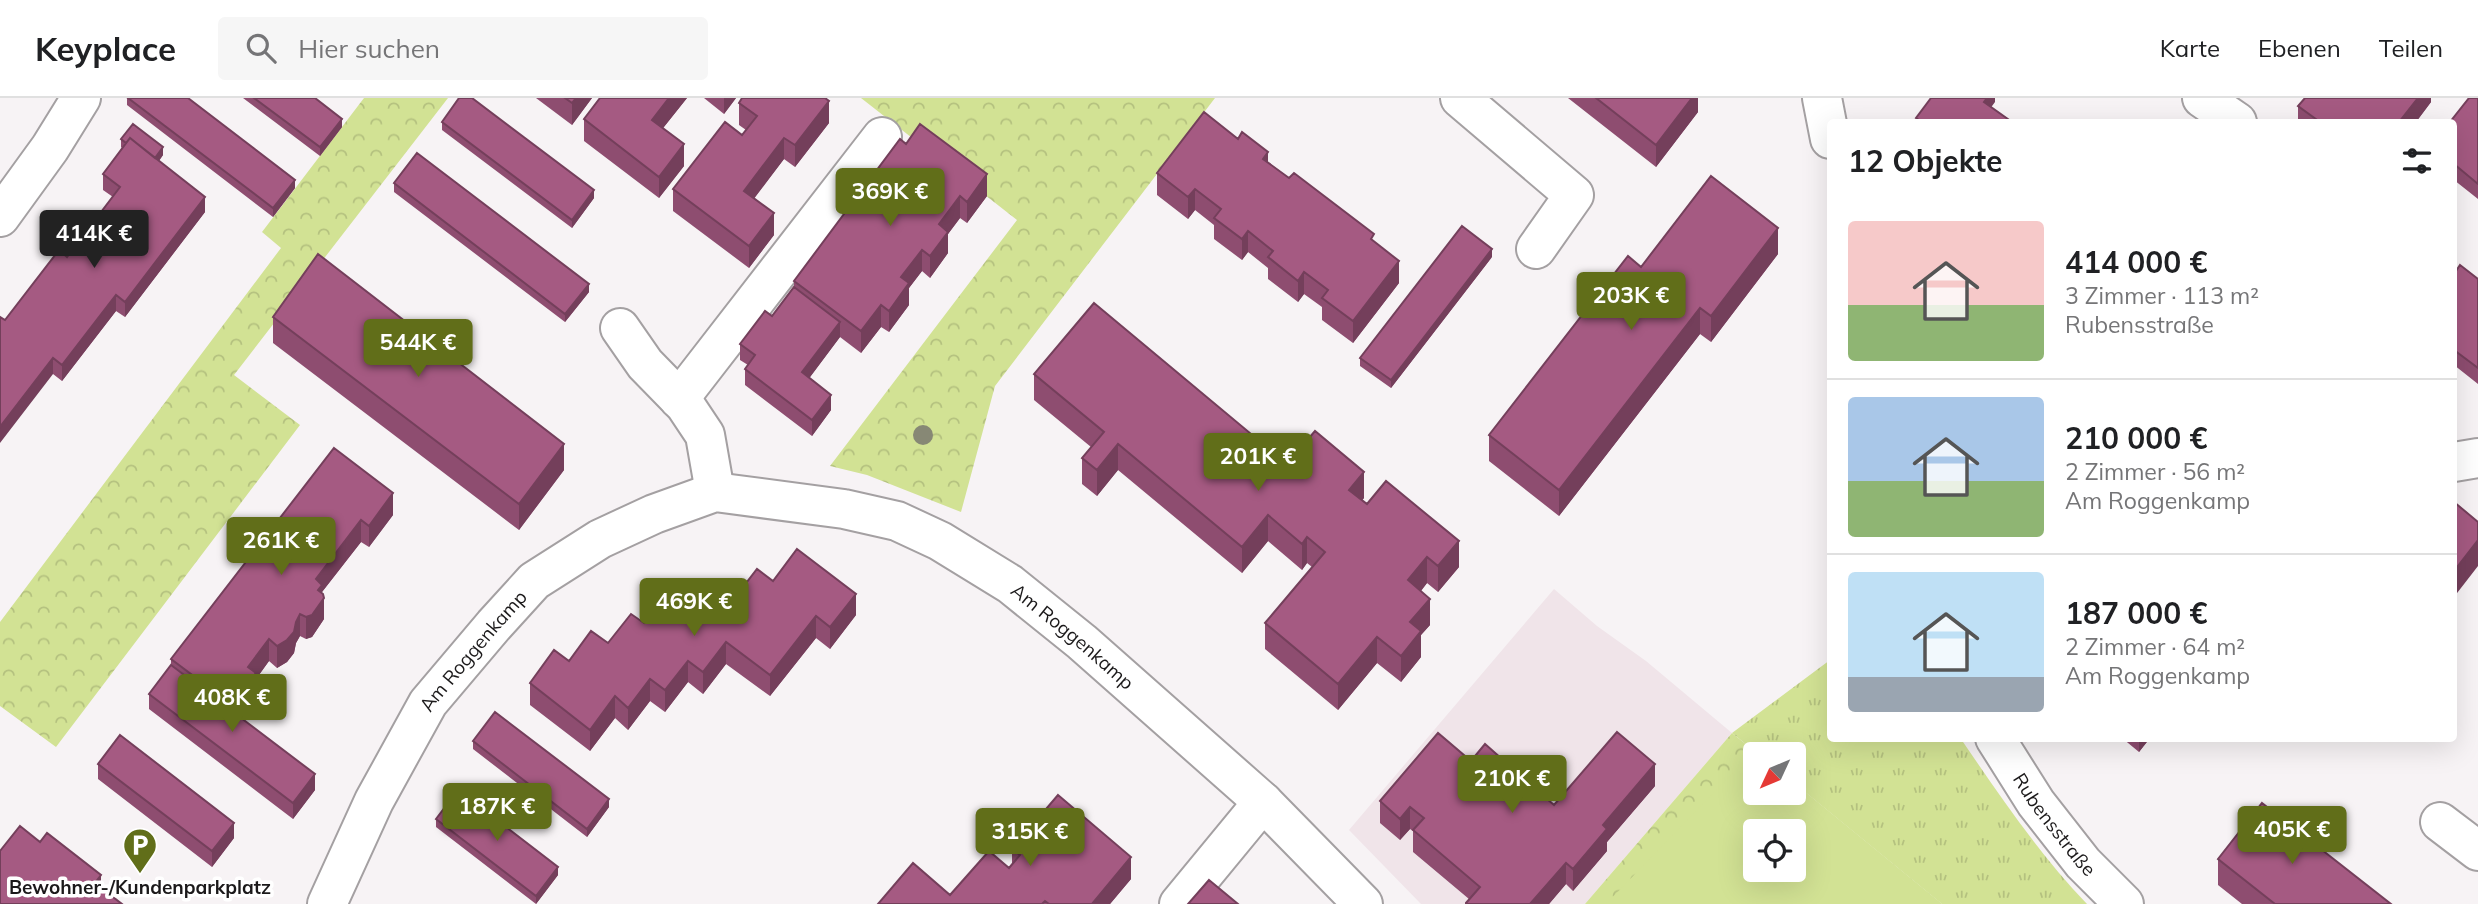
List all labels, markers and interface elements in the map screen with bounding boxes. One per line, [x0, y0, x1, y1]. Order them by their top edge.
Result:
search box [218, 17, 708, 80]
text: Keyplace [35, 28, 176, 69]
icon: search [242, 29, 280, 67]
text: Hier suchen [298, 32, 440, 65]
text: Karte [2160, 33, 2220, 63]
text: Ebenen [2258, 33, 2341, 63]
text: Teilen [2379, 33, 2443, 63]
text: 12 Objekte [1848, 142, 2002, 180]
icon: filters [2398, 142, 2436, 180]
pin: 369K € [833, 169, 947, 228]
text: 369K € [852, 176, 928, 205]
pin: 414K € [37, 211, 151, 270]
text: 414K € [56, 218, 132, 247]
text: 414 000 € [2065, 243, 2207, 281]
icon: home [1904, 249, 1988, 333]
pin: 203K € [1574, 272, 1688, 332]
text: 203K € [1593, 280, 1669, 309]
text: 3 Zimmer · 113 m² [2065, 281, 2259, 310]
text: Rubensstraße [2065, 310, 2214, 339]
pin: 544K € [361, 320, 475, 379]
text: 544K € [380, 327, 456, 356]
text: 210 000 € [2065, 419, 2207, 457]
icon: home [1904, 425, 1988, 509]
pin: 201K € [1201, 434, 1315, 493]
text: 201K € [1220, 441, 1296, 470]
text: 2 Zimmer · 56 m² [2065, 457, 2245, 486]
text: Am Roggenkamp [2065, 486, 2250, 515]
pin: 261K € [224, 518, 338, 577]
text: 261K € [243, 525, 319, 554]
pin: 469K € [637, 578, 751, 638]
street label: Am Roggenkamp [1006, 578, 1139, 695]
street label: Am Roggenkamp [414, 585, 532, 715]
text: 469K € [656, 586, 732, 615]
text: 187 000 € [2065, 594, 2207, 632]
icon: home [1904, 600, 1988, 684]
text: 2 Zimmer · 64 m² [2065, 632, 2245, 661]
text: Am Roggenkamp [2065, 661, 2250, 690]
pin: 408K € [175, 674, 289, 734]
text: 408K € [194, 682, 270, 711]
north arrow [1743, 742, 1806, 805]
map controls [1743, 742, 1806, 882]
pin: 210K € [1455, 756, 1569, 815]
text: 210K € [1474, 763, 1550, 792]
street label: Rubensstraße [2008, 768, 2101, 881]
pin: 187K € [440, 784, 554, 843]
text: 187K € [459, 791, 535, 820]
pin: 405K € [2235, 806, 2349, 866]
pin: 315K € [973, 808, 1087, 868]
text: 405K € [2254, 814, 2330, 843]
text: 315K € [992, 816, 1068, 845]
button: locate [1743, 819, 1806, 882]
parking icon: Bewohner-/Kundenparkplatz [121, 826, 159, 875]
place label: Bewohner-/Kundenparkplatz [9, 875, 271, 899]

